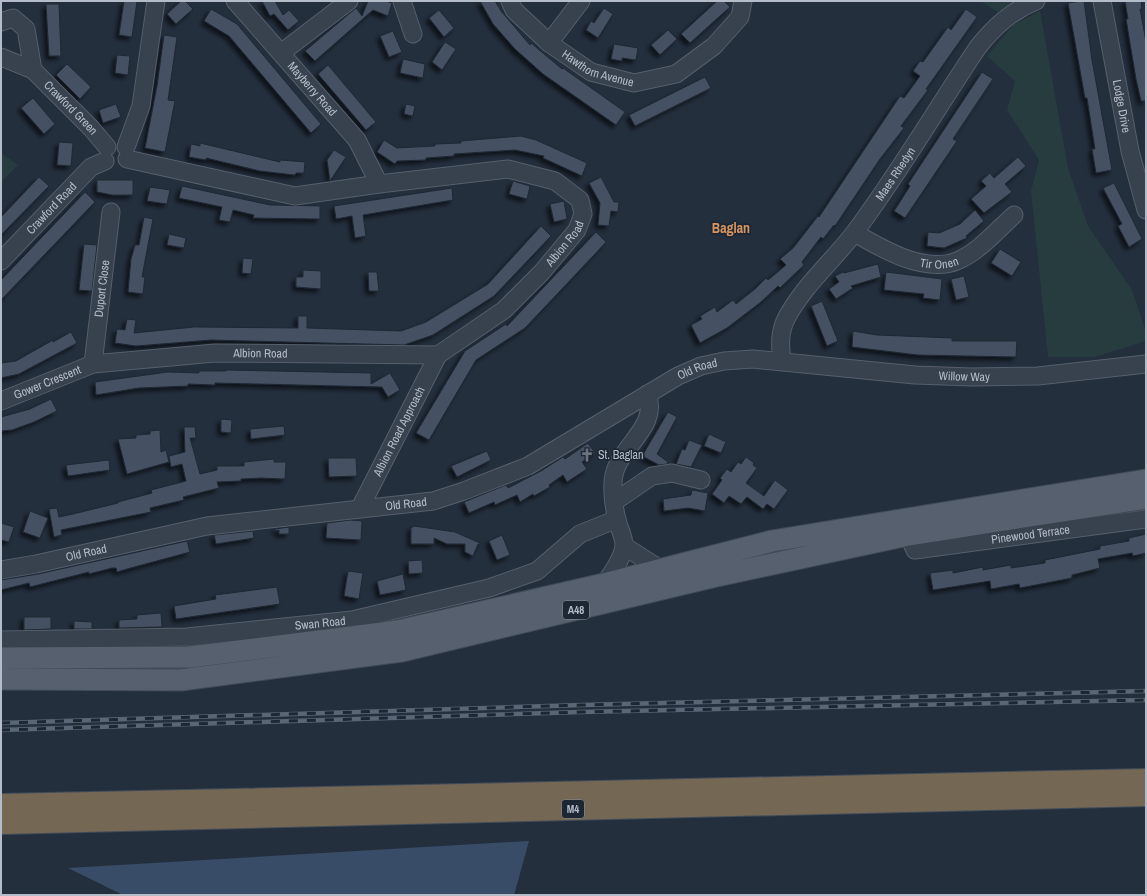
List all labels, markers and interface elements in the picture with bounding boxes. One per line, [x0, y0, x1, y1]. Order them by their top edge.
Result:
street label: Hawthorn Avenue [559, 46, 635, 91]
street label: Mayberry Road [284, 58, 340, 120]
street label: Crawford Green [40, 77, 101, 138]
street label: Lodge Drive [1109, 78, 1134, 134]
street label: Maes Rhedyn [872, 144, 919, 204]
street label: Crawford Road [23, 179, 80, 238]
street label: Albion Road [541, 219, 588, 271]
district label: Baglan [712, 219, 750, 237]
street label: Tir Onen [919, 253, 961, 273]
street label: Duport Close [91, 259, 113, 318]
street label: Albion Road [232, 345, 288, 362]
street label: Old Road [675, 355, 719, 383]
street label: Gower Crescent [11, 362, 84, 403]
street label: Willow Way [938, 368, 990, 385]
street label: Albion Road Approach [369, 384, 429, 480]
church icon: St. Baglan [579, 447, 595, 463]
place label: St. Baglan [598, 447, 643, 463]
street label: Old Road [385, 494, 428, 514]
street label: Pinewood Terrace [990, 521, 1071, 548]
street label: Old Road [64, 541, 108, 565]
road number: A48 [563, 601, 589, 619]
street label: Swan Road [294, 613, 346, 634]
road number: M4 [562, 800, 584, 818]

